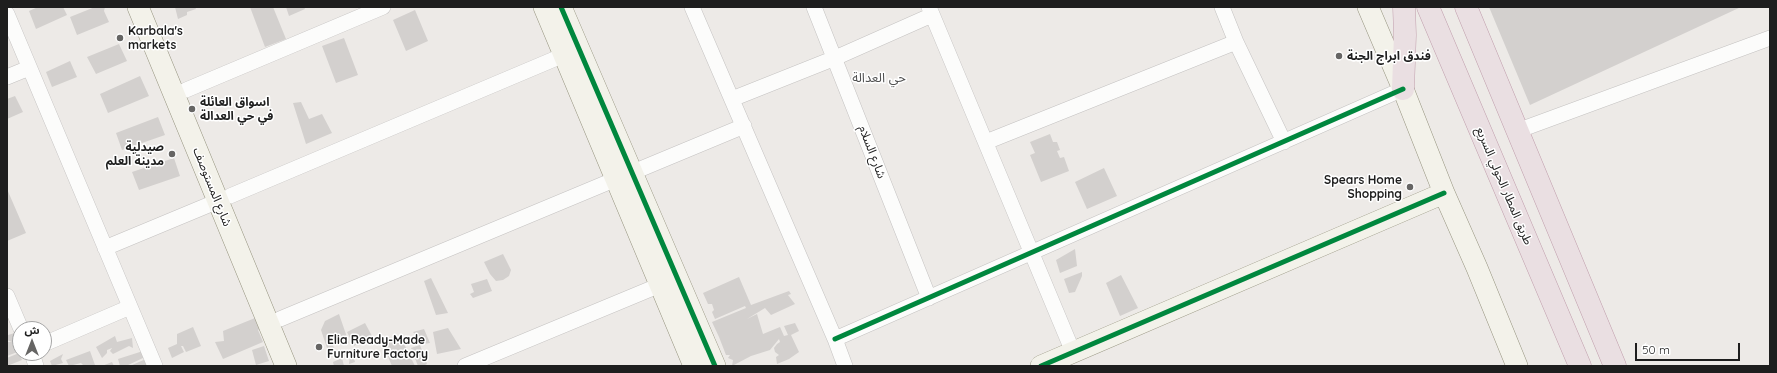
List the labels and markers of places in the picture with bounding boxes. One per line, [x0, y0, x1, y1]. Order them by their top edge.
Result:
place label: Karbala's markets [128, 24, 183, 52]
marker: Karbala's markets [115, 33, 125, 43]
place label: فندق ابراج الجنة [1347, 49, 1431, 63]
marker: فندق ابراج الجنة [1334, 51, 1344, 61]
place label: اسواق العائلة في حي العدالة [200, 95, 273, 123]
marker: اسواق العائلة في حي العدالة [187, 104, 197, 114]
place label: صيدلية مدينة العلم [106, 140, 164, 168]
marker: صيدلية مدينة العلم [167, 149, 177, 159]
place label: Spears Home Shopping [1324, 173, 1402, 201]
marker: Spears Home Shopping [1405, 182, 1415, 192]
place label: Elia Ready-Made Furniture Factory [327, 333, 428, 361]
marker: Elia Ready-Made Furniture Factory [314, 342, 324, 352]

